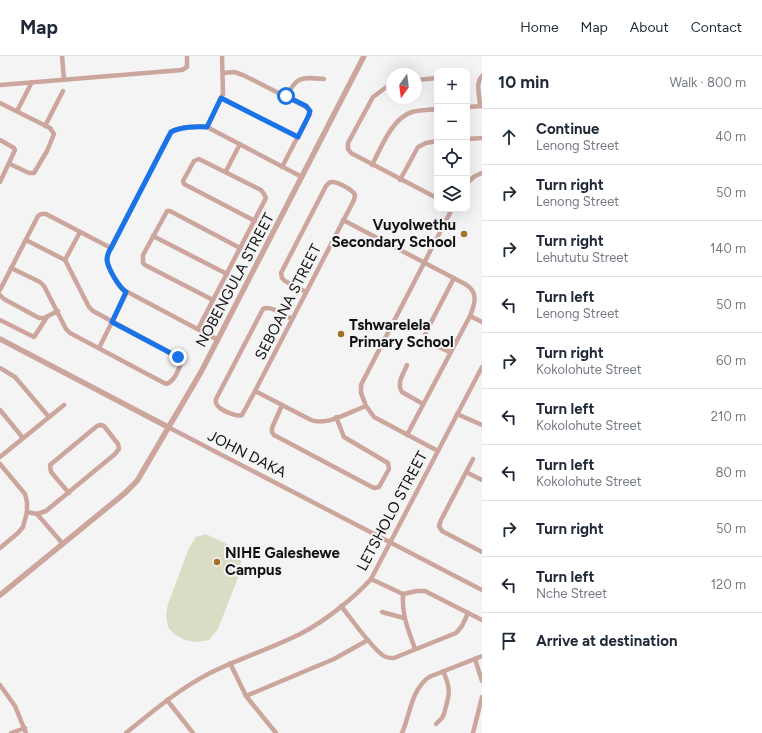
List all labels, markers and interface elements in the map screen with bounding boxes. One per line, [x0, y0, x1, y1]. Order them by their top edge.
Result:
text: Map [20, 16, 58, 39]
text: Home [520, 19, 559, 36]
text: Map [581, 19, 608, 36]
text: About [630, 19, 669, 36]
text: Contact [691, 19, 742, 36]
north arrow [386, 68, 422, 104]
map controls [434, 68, 470, 212]
button: + [434, 68, 470, 104]
text: 10 min [498, 72, 549, 92]
text: Walk · 800 m [670, 75, 746, 90]
route start [277, 87, 295, 105]
button: − [434, 104, 470, 140]
text: Continue [536, 120, 599, 138]
icon: ahead [498, 126, 520, 148]
text: 40 m [715, 129, 746, 144]
text: Lenong Street [536, 138, 619, 153]
button: locate [434, 140, 470, 176]
button: layers [434, 176, 470, 212]
text: Turn right [536, 176, 604, 194]
icon: right [498, 182, 520, 204]
text: 50 m [716, 185, 746, 200]
text: Lenong Street [536, 194, 619, 209]
street label: NOBENGULA STREET [192, 209, 278, 350]
place label: Vuyolwethu Secondary School [331, 216, 456, 251]
marker: Vuyolwethu Secondary School [459, 229, 469, 239]
text: Turn right [536, 232, 604, 250]
icon: right [498, 238, 520, 260]
street label: SEBOANA STREET [251, 241, 325, 363]
text: 140 m [710, 241, 746, 256]
text: Lehututu Street [536, 250, 628, 265]
text: Turn left [536, 288, 594, 306]
icon: left [498, 294, 520, 316]
text: 50 m [716, 297, 746, 312]
text: Lenong Street [536, 306, 619, 321]
place label: Tshwarelela Primary School [349, 316, 454, 351]
marker: Tshwarelela Primary School [336, 329, 346, 339]
text: Turn right [536, 344, 604, 362]
route end [169, 348, 187, 366]
icon: right [498, 350, 520, 372]
text: 60 m [716, 353, 746, 368]
text: Kokolohute Street [536, 362, 642, 377]
text: Turn left [536, 400, 594, 418]
icon: left [498, 406, 520, 428]
text: 210 m [711, 409, 746, 424]
text: Kokolohute Street [536, 418, 642, 433]
street label: JOHN DAKA [205, 427, 289, 481]
street label: LETSHOLO STREET [353, 447, 431, 574]
text: Turn left [536, 456, 594, 474]
icon: left [498, 462, 520, 484]
text: 80 m [715, 465, 746, 480]
text: Kokolohute Street [536, 474, 642, 489]
icon: right [498, 518, 520, 540]
text: Turn right [536, 520, 604, 538]
text: 50 m [716, 521, 746, 536]
place label: NIHE Galeshewe Campus [225, 544, 341, 579]
marker: NIHE Galeshewe Campus [212, 557, 222, 567]
text: Turn left [536, 568, 594, 586]
icon: left [498, 574, 520, 596]
text: 120 m [711, 577, 746, 592]
text: Nche Street [536, 586, 607, 601]
icon: arrive [498, 630, 520, 652]
text: Arrive at destination [536, 632, 677, 650]

